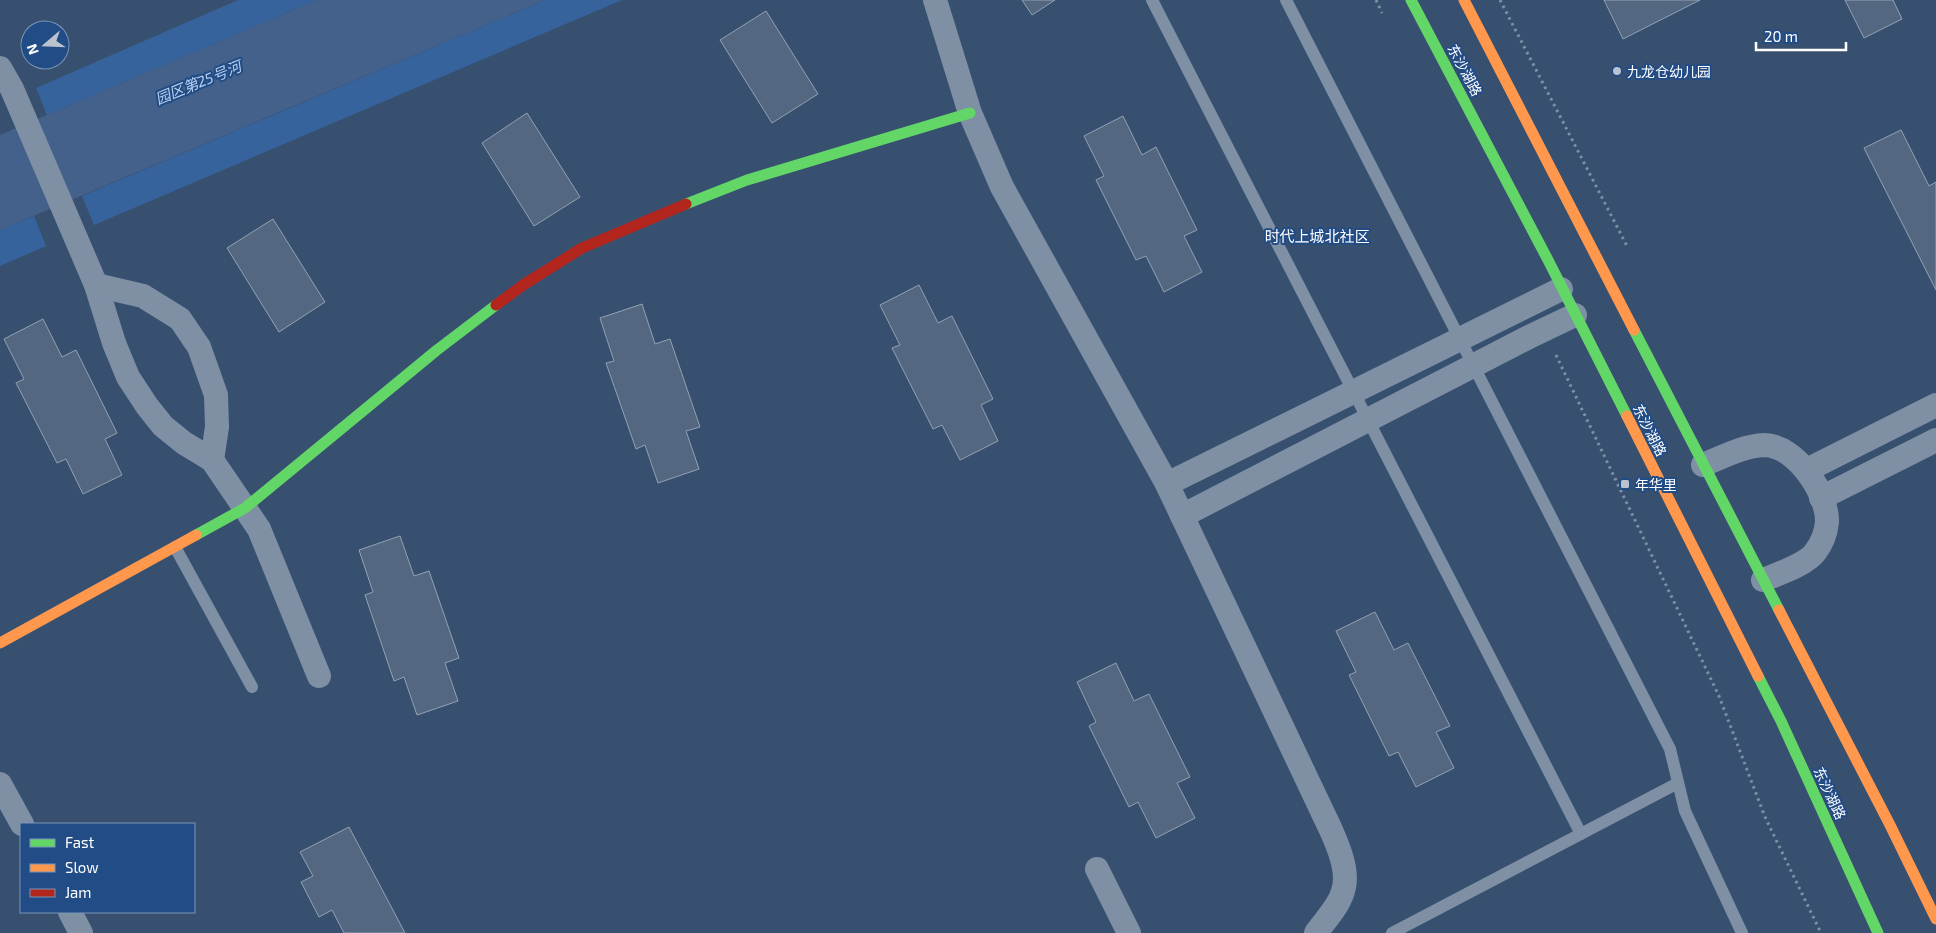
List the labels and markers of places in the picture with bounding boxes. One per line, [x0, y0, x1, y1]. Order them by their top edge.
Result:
place label: 九龙仓幼儿园 [1627, 63, 1711, 80]
marker: 九龙仓幼儿园 [1611, 65, 1623, 77]
place label: 年华里 [1635, 476, 1677, 493]
marker: 年华里 [1619, 478, 1631, 490]

